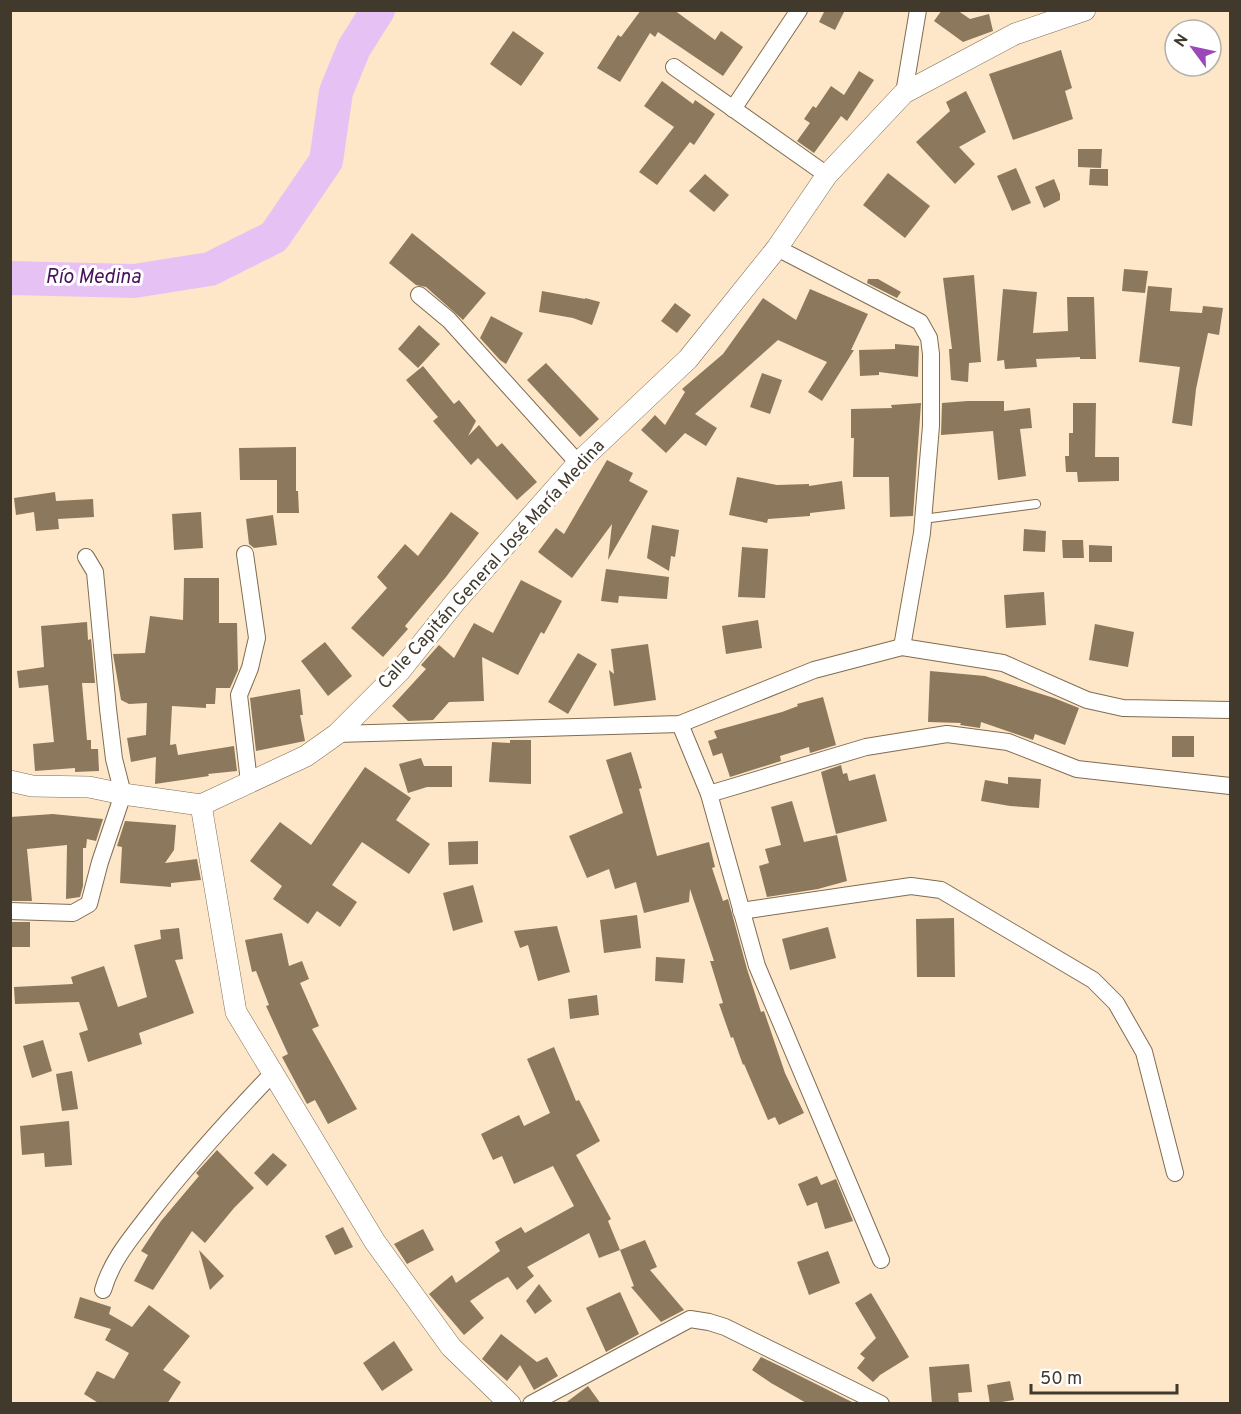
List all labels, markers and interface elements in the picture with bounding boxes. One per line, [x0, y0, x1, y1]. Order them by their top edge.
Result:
north arrow [1163, 18, 1223, 78]
text: N [1171, 31, 1194, 51]
water label: Río Medina [45, 265, 142, 291]
street label: Calle Capitán General José María Medina [374, 435, 610, 695]
scale bar [1031, 1357, 1176, 1395]
text: 50 m [1040, 1368, 1082, 1391]

